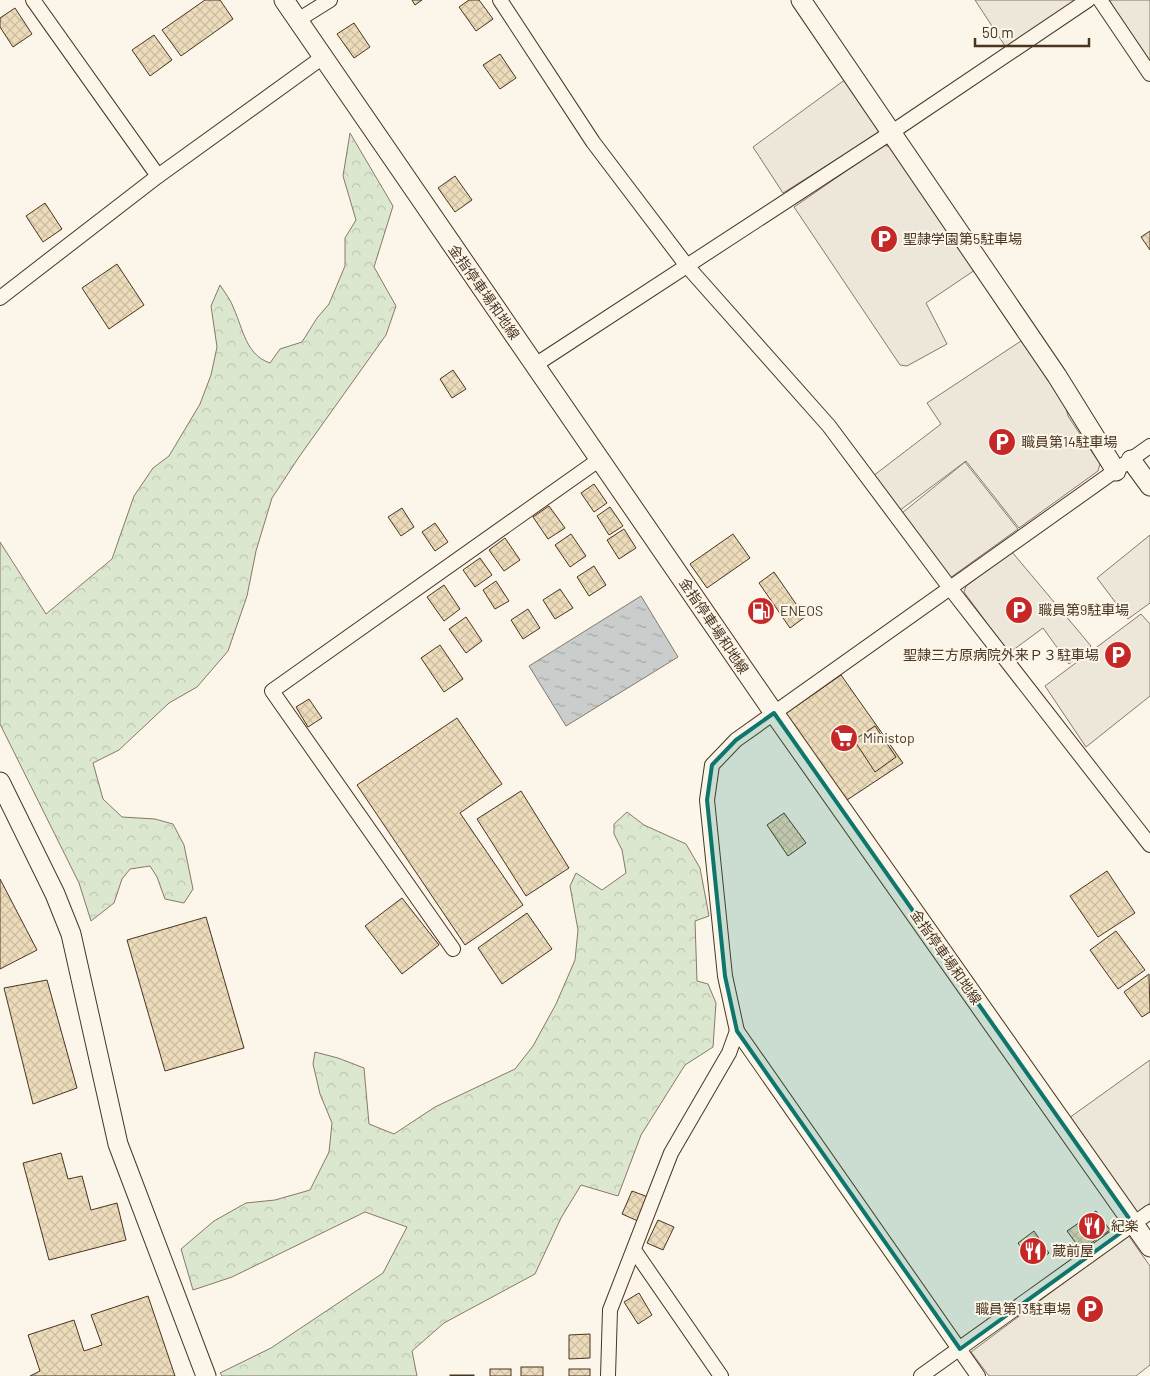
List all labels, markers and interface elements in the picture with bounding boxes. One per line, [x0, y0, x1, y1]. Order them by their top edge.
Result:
scale bar [975, 15, 1089, 47]
text: 50 m [982, 23, 1014, 41]
parking icon: 聖隷学園第5駐車場 [869, 224, 899, 254]
place label: 聖隷学園第5駐車場 [903, 230, 1022, 247]
street label: 金指停車場和地線 [445, 241, 523, 342]
parking icon: 職員第14駐車場 [987, 427, 1017, 457]
place label: 職員第14駐車場 [1021, 433, 1118, 450]
street label: 金指停車場和地線 [676, 575, 753, 677]
parking icon: 職員第9駐車場 [1004, 595, 1034, 625]
fuel station icon: ENEOS [746, 596, 776, 626]
place label: 職員第9駐車場 [1038, 601, 1129, 618]
place label: ENEOS [780, 602, 823, 619]
parking icon: 聖隷三方原病院外来Ｐ３駐車場 [1103, 640, 1133, 670]
place label: 聖隷三方原病院外来Ｐ３駐車場 [903, 646, 1099, 663]
supermarket icon: Ministop [829, 723, 859, 753]
place label: Ministop [863, 729, 915, 746]
street label: 金指停車場和地線 [907, 906, 985, 1007]
restaurant icon: 紀楽 [1077, 1211, 1107, 1241]
place label: 紀楽 [1111, 1217, 1139, 1234]
restaurant icon: 蔵前屋 [1018, 1236, 1048, 1266]
place label: 蔵前屋 [1052, 1242, 1094, 1259]
parking icon: 職員第13駐車場 [1075, 1294, 1105, 1324]
place label: 職員第13駐車場 [975, 1300, 1071, 1317]

